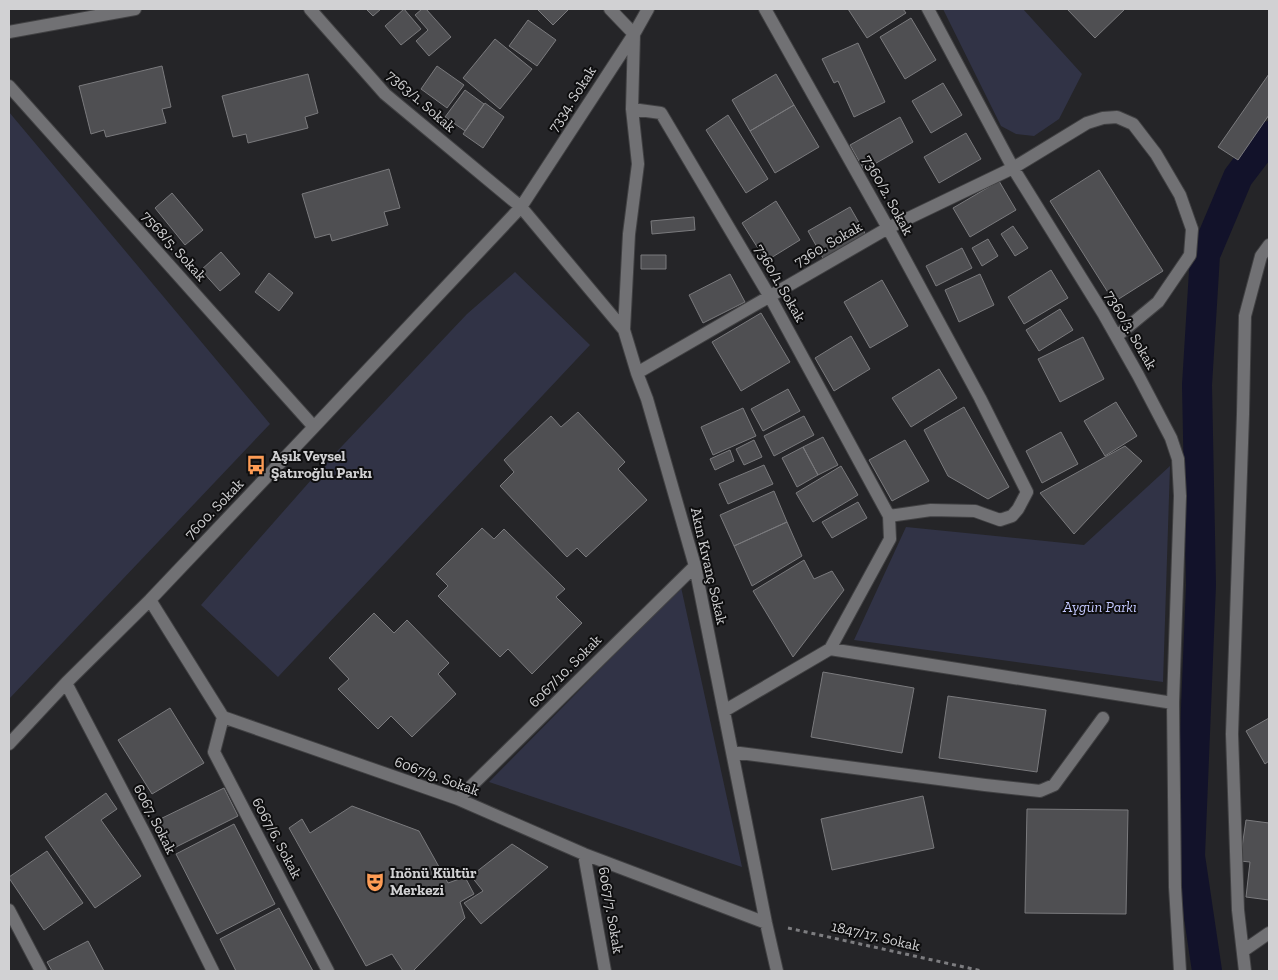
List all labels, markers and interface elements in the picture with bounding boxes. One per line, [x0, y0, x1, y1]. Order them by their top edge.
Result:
street label: 7334. Sokak [544, 63, 600, 135]
street label: 7363/1. Sokak [383, 66, 459, 136]
street label: 7360/2. Sokak [859, 152, 917, 238]
street label: 7568/5. Sokak [138, 207, 210, 285]
street label: 7360. Sokak [791, 217, 866, 271]
street label: 7360/1. Sokak [750, 241, 810, 325]
street label: 7360/3. Sokak [1101, 287, 1161, 373]
place label: Aşık Veysel Şatıroğlu Parkı [271, 447, 373, 482]
bus stop icon: Aşık Veysel Şatıroğlu Parkı [245, 454, 267, 476]
street label: 7600. Sokak [181, 475, 247, 543]
street label: Akın Kıvanç Sokak [687, 506, 731, 627]
park label: Aygün Parkı [1062, 598, 1137, 616]
street label: 6067/10. Sokak [525, 631, 605, 711]
street label: 6067/9. Sokak [392, 752, 482, 800]
street label: 6067. Sokak [130, 781, 180, 857]
street label: 6067/6. Sokak [248, 794, 306, 882]
place label: Inönü Kültür Merkezi [390, 864, 477, 899]
street label: 6067/7. Sokak [595, 865, 628, 955]
theatre icon: Inönü Kültür Merkezi [364, 871, 386, 893]
street label: 1847/17. Sokak [830, 917, 922, 955]

